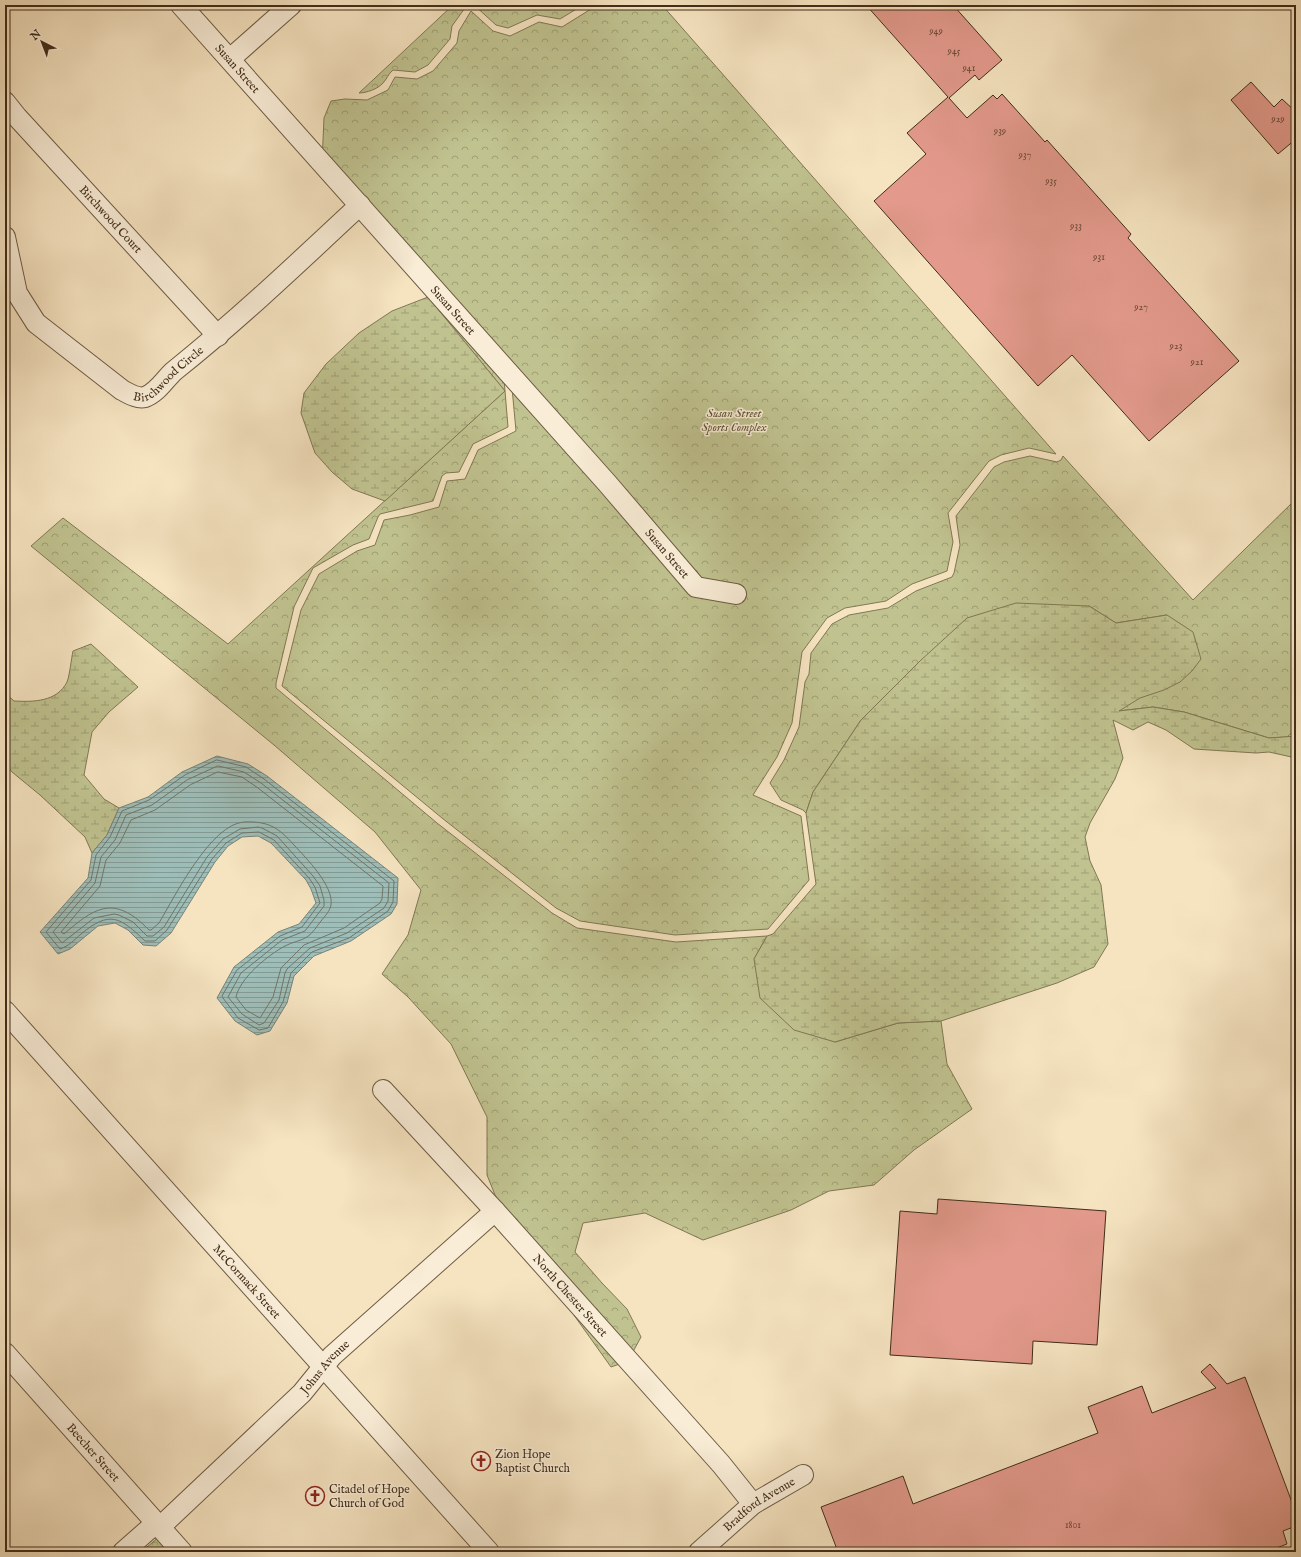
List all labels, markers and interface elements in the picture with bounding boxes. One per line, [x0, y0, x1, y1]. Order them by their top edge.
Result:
north arrow [22, 22, 62, 62]
house number: 949 [928, 25, 943, 38]
text: N [27, 27, 45, 44]
street label: Susan Street [211, 41, 263, 96]
house number: 945 [947, 45, 961, 58]
house number: 941 [962, 62, 976, 75]
house number: 929 [1270, 113, 1285, 126]
house number: 939 [993, 125, 1006, 138]
house number: 937 [1018, 149, 1032, 162]
house number: 935 [1044, 175, 1057, 188]
street label: Birchwood Court [76, 183, 145, 257]
house number: 933 [1069, 220, 1082, 233]
house number: 931 [1092, 251, 1105, 264]
street label: Susan Street [427, 283, 479, 338]
house number: 927 [1133, 301, 1148, 314]
house number: 923 [1169, 340, 1183, 353]
street label: Birchwood Circle [132, 343, 207, 406]
house number: 921 [1190, 356, 1204, 369]
park label: Susan Street Sports Complex [701, 406, 767, 435]
street label: Susan Street [641, 526, 692, 582]
street label: McCormack Street [210, 1242, 284, 1322]
street label: North Chester Street [529, 1251, 611, 1340]
street label: Johns Avenue [296, 1337, 353, 1399]
street label: Beecher Street [63, 1420, 123, 1485]
place label: Zion Hope Baptist Church [495, 1447, 571, 1477]
church icon: Zion Hope Baptist Church [470, 1450, 492, 1472]
street label: Bradford Avenue [720, 1474, 798, 1535]
place label: Citadel of Hope Church of God [329, 1482, 410, 1511]
church icon: Citadel of Hope Church of God [304, 1485, 326, 1507]
house number: 1801 [1065, 1519, 1081, 1532]

